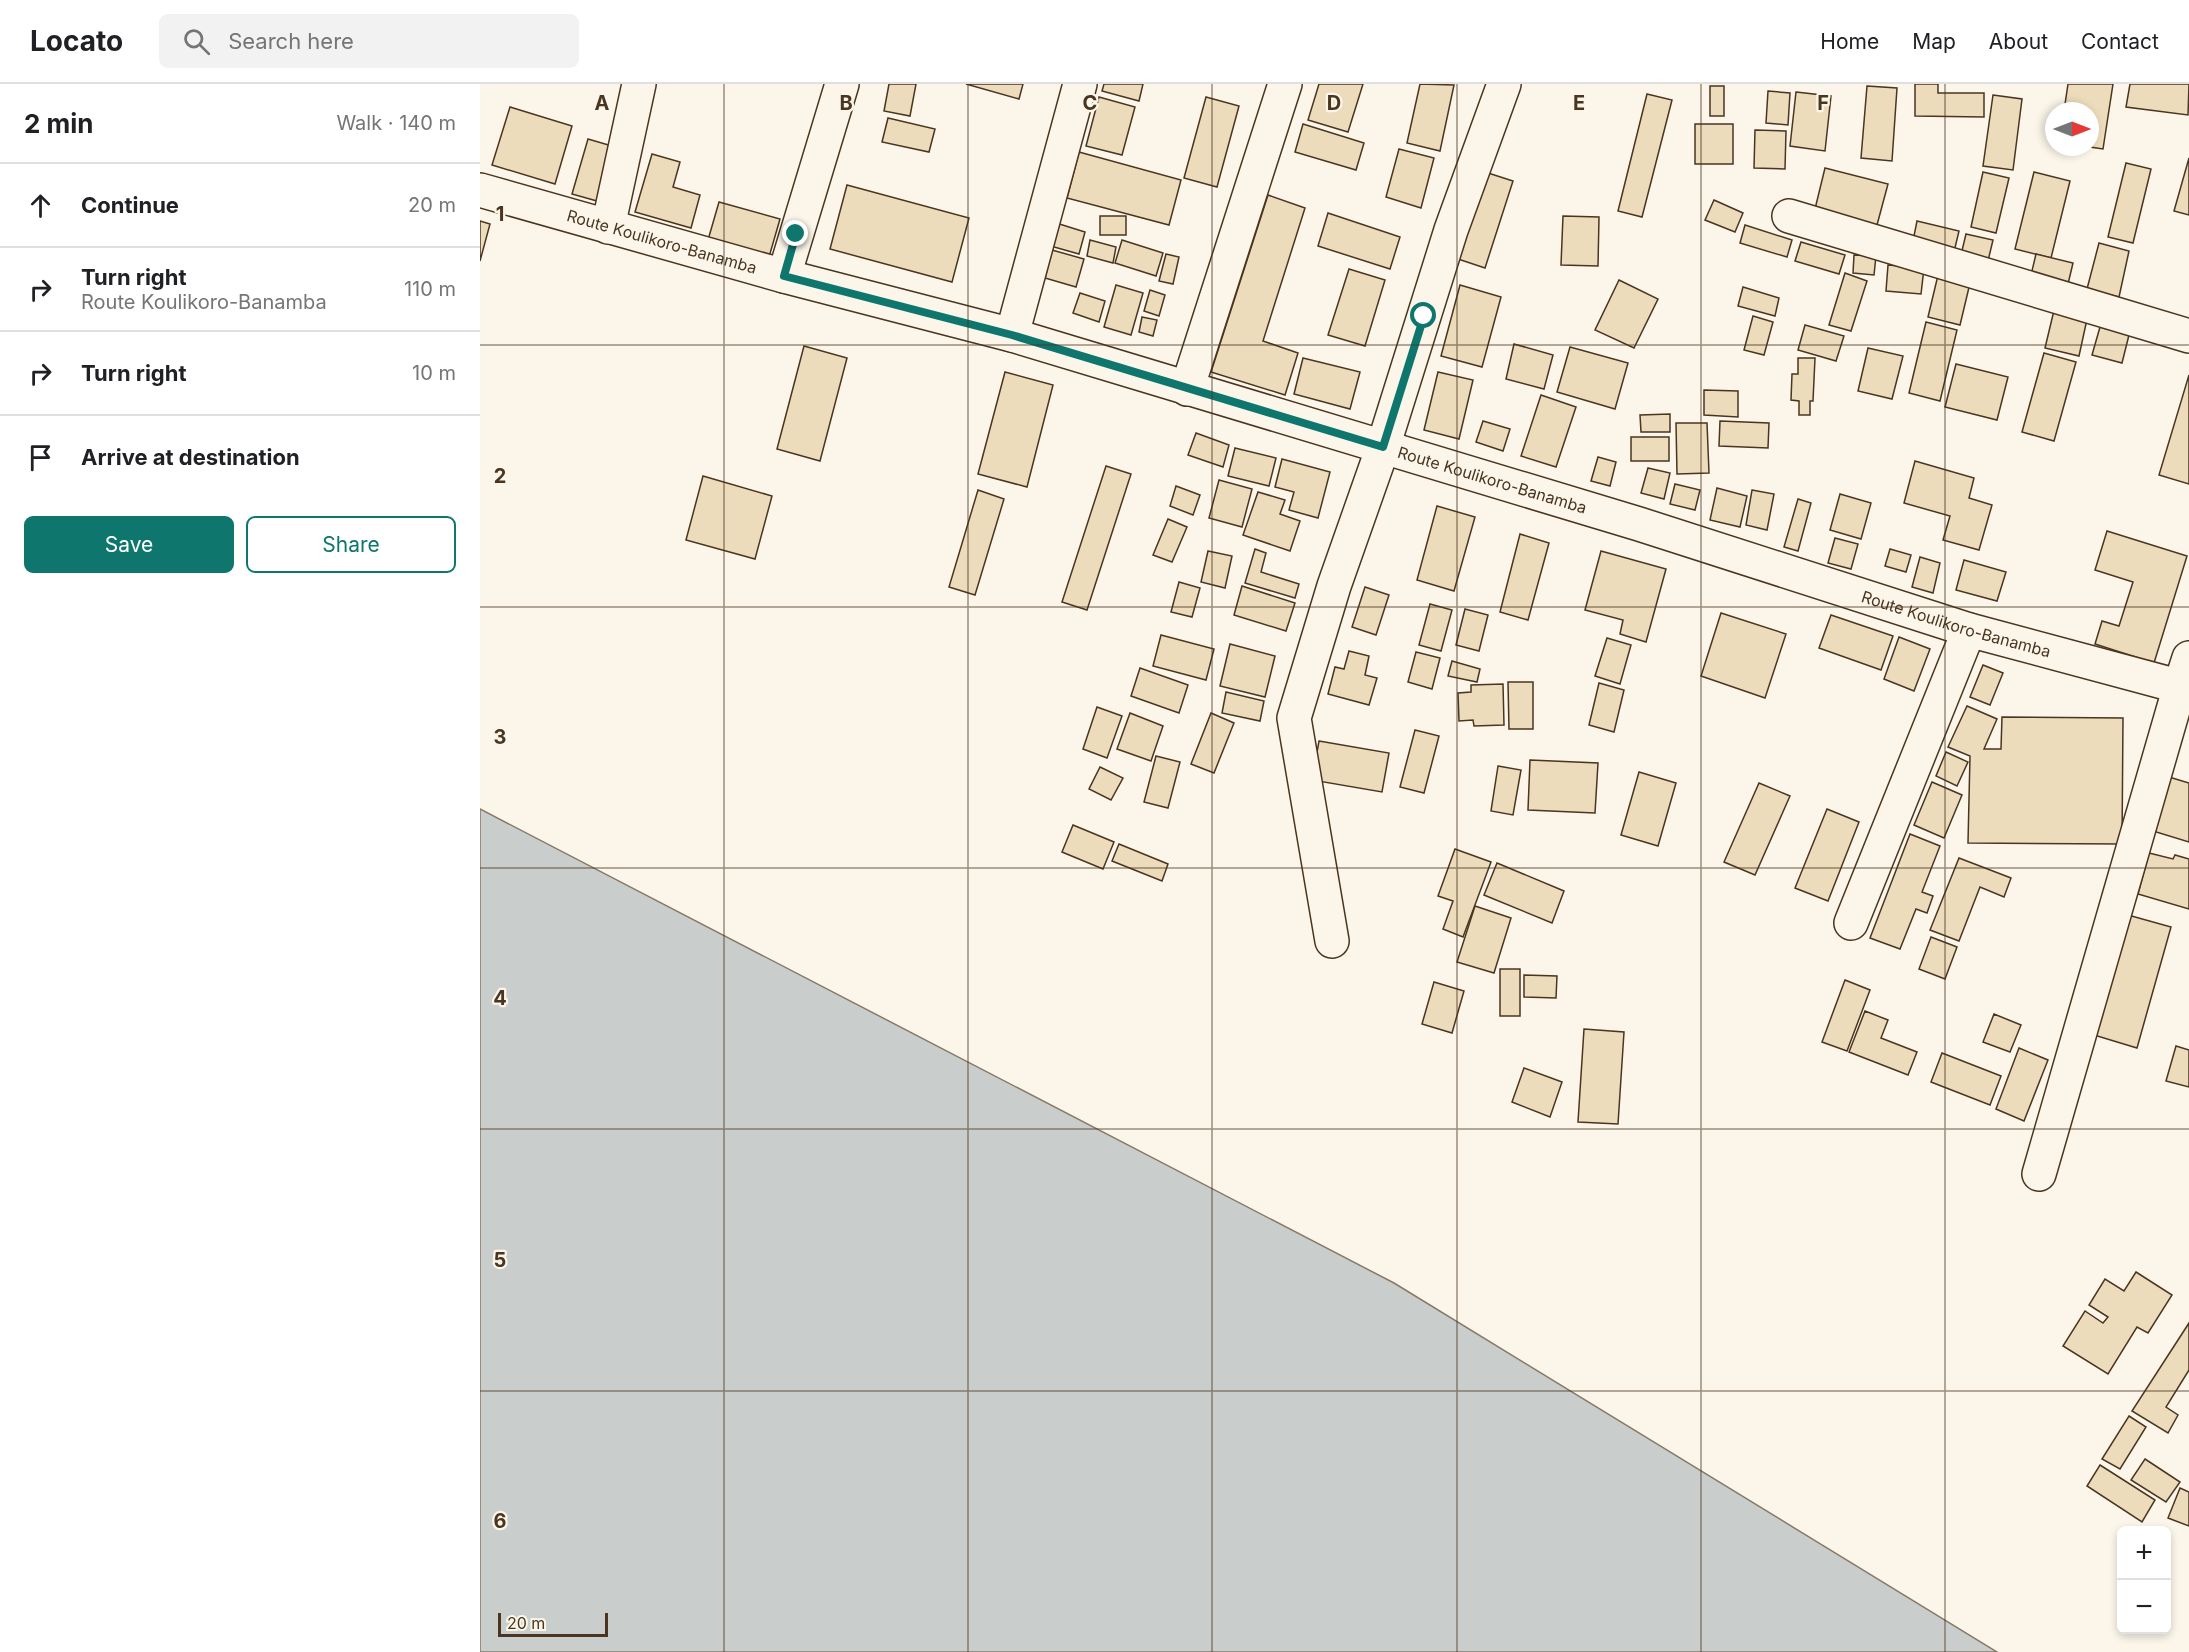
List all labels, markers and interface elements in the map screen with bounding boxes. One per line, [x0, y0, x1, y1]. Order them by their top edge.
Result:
search box [159, 14, 579, 68]
text: Locato [30, 24, 123, 58]
icon: search [180, 25, 213, 58]
text: Search here [228, 28, 354, 54]
text: Home [1820, 29, 1879, 54]
text: Map [1912, 29, 1956, 54]
text: About [1989, 29, 2048, 54]
text: Contact [2081, 29, 2159, 54]
text: A [595, 91, 610, 115]
text: B [839, 91, 853, 115]
text: C [1083, 91, 1097, 115]
text: D [1327, 91, 1341, 115]
text: E [1573, 91, 1585, 115]
text: F [1817, 91, 1829, 115]
north arrow [2045, 102, 2099, 156]
text: 2 min [24, 108, 94, 139]
text: Walk · 140 m [336, 111, 456, 135]
icon: ahead [24, 189, 57, 222]
text: Continue [81, 192, 179, 218]
text: 20 m [408, 193, 456, 217]
text: 1 [496, 202, 504, 226]
street label: Route Koulikoro-Banamba [565, 205, 759, 278]
route end [782, 220, 808, 246]
text: Turn right [81, 264, 187, 290]
icon: right [24, 273, 57, 306]
text: 110 m [404, 277, 456, 301]
text: Route Koulikoro-Banamba [81, 290, 327, 314]
route start [1410, 302, 1436, 328]
icon: right [24, 357, 57, 390]
text: Turn right [81, 360, 187, 386]
text: 10 m [412, 361, 456, 385]
icon: arrive [24, 441, 57, 474]
street label: Route Koulikoro-Banamba [1395, 442, 1589, 518]
text: Arrive at destination [81, 444, 300, 470]
text: 2 [494, 464, 506, 488]
button: Save [24, 516, 234, 573]
button: Share [246, 516, 456, 573]
street label: Route Koulikoro-Banamba [1859, 586, 2053, 662]
text: 3 [494, 725, 506, 749]
text: 4 [493, 986, 507, 1010]
text: 5 [494, 1248, 506, 1272]
text: 6 [494, 1509, 507, 1533]
map controls [2117, 1526, 2171, 1634]
button: + [2117, 1526, 2171, 1580]
button: − [2117, 1580, 2171, 1634]
scale bar [498, 1610, 608, 1638]
text: 20 m [507, 1613, 545, 1633]

